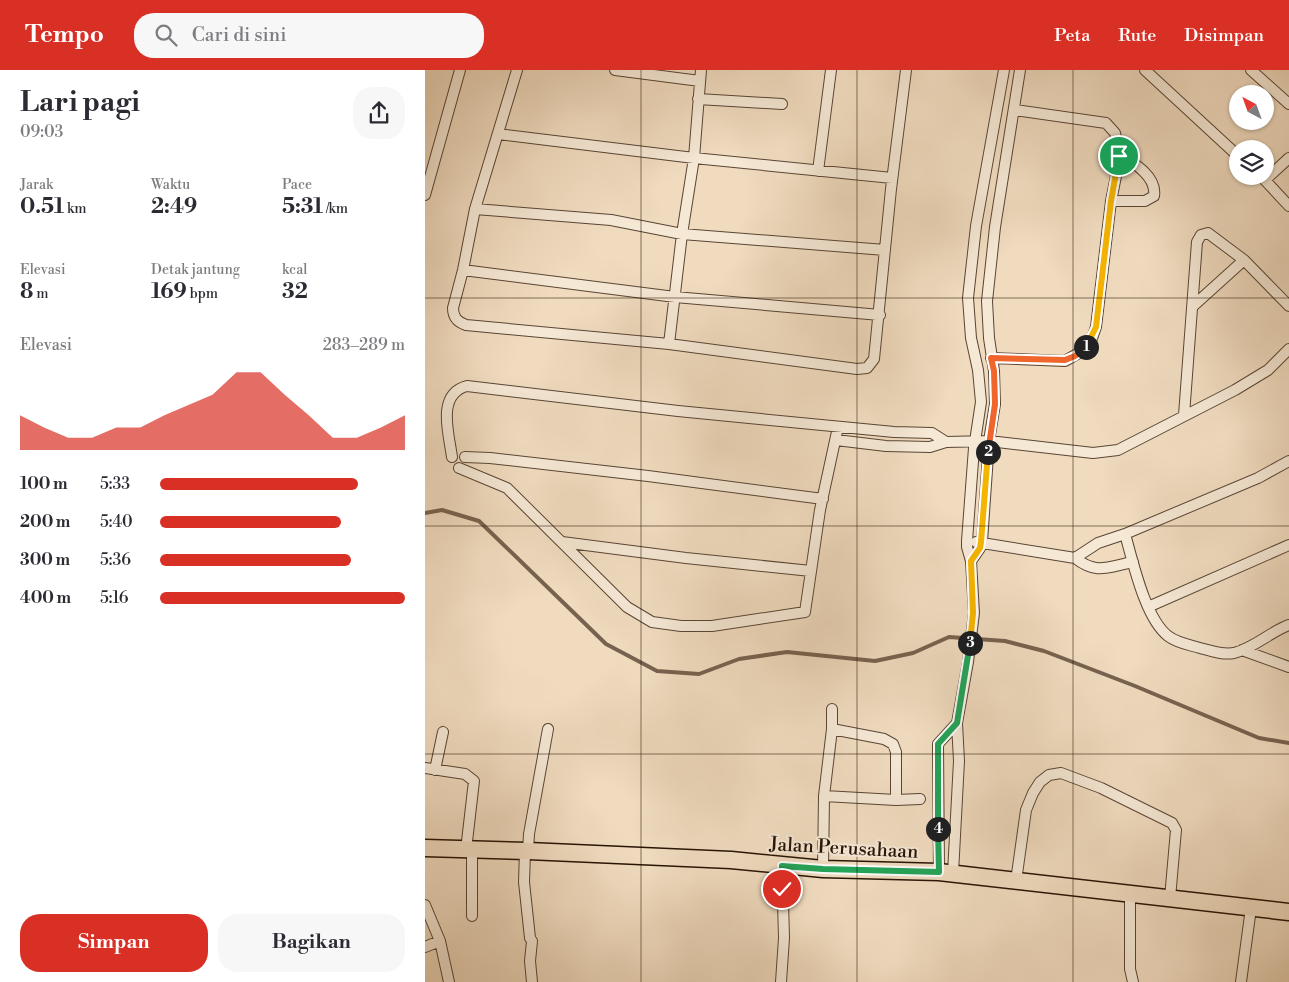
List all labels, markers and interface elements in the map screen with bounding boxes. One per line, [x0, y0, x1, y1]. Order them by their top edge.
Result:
search box [134, 13, 484, 58]
text: Tempo [25, 20, 104, 50]
icon: search [152, 21, 180, 49]
text: Cari di sini [192, 23, 286, 47]
text: Peta [1054, 24, 1090, 47]
text: Rute [1118, 24, 1156, 47]
text: Disimpan [1184, 24, 1264, 47]
text: Lari pagi [20, 85, 140, 120]
north arrow [1229, 85, 1274, 130]
map controls [1229, 85, 1274, 185]
button: share [353, 87, 405, 139]
text: 09:03 [20, 122, 63, 142]
pin [1098, 135, 1140, 177]
button: layers [1229, 140, 1274, 185]
icon: arrive [1105, 142, 1133, 170]
text: Jarak [20, 176, 53, 194]
text: Waktu [151, 176, 190, 194]
text: Pace [282, 176, 312, 194]
text: 0.51 [20, 194, 64, 220]
text: 2:49 [151, 194, 197, 220]
text: 5:31 [282, 194, 323, 220]
text: km [64, 200, 87, 218]
text: /km [323, 200, 348, 218]
text: Elevasi [20, 261, 66, 279]
text: Detak jantung [151, 261, 240, 279]
text: kcal [282, 261, 307, 279]
text: 8 [20, 279, 33, 305]
text: 169 [151, 279, 187, 305]
text: 32 [282, 279, 308, 305]
text: m [33, 285, 49, 303]
text: bpm [187, 285, 218, 303]
pin: 1 [1073, 334, 1099, 360]
text: Elevasi [20, 335, 72, 355]
text: 283–289 m [323, 335, 405, 355]
text: 1 [1083, 338, 1090, 356]
pin: 2 [975, 440, 1001, 464]
text: 2 [984, 443, 993, 461]
text: 100 m [20, 474, 68, 494]
text: 5:33 [100, 474, 130, 494]
text: 200 m [20, 512, 70, 532]
text: 5:40 [100, 512, 133, 532]
text: 300 m [20, 550, 70, 570]
text: 5:36 [100, 550, 131, 570]
text: 400 m [20, 588, 71, 608]
text: 5:16 [100, 588, 128, 608]
pin: 3 [957, 630, 983, 656]
text: 3 [966, 634, 975, 652]
pin: 4 [925, 816, 951, 842]
text: 4 [934, 820, 943, 838]
street label: Jalan Perusahaan [768, 832, 919, 864]
pin [761, 868, 803, 910]
icon: check [768, 875, 796, 903]
button: Simpan [20, 914, 208, 972]
button: Bagikan [218, 914, 405, 972]

